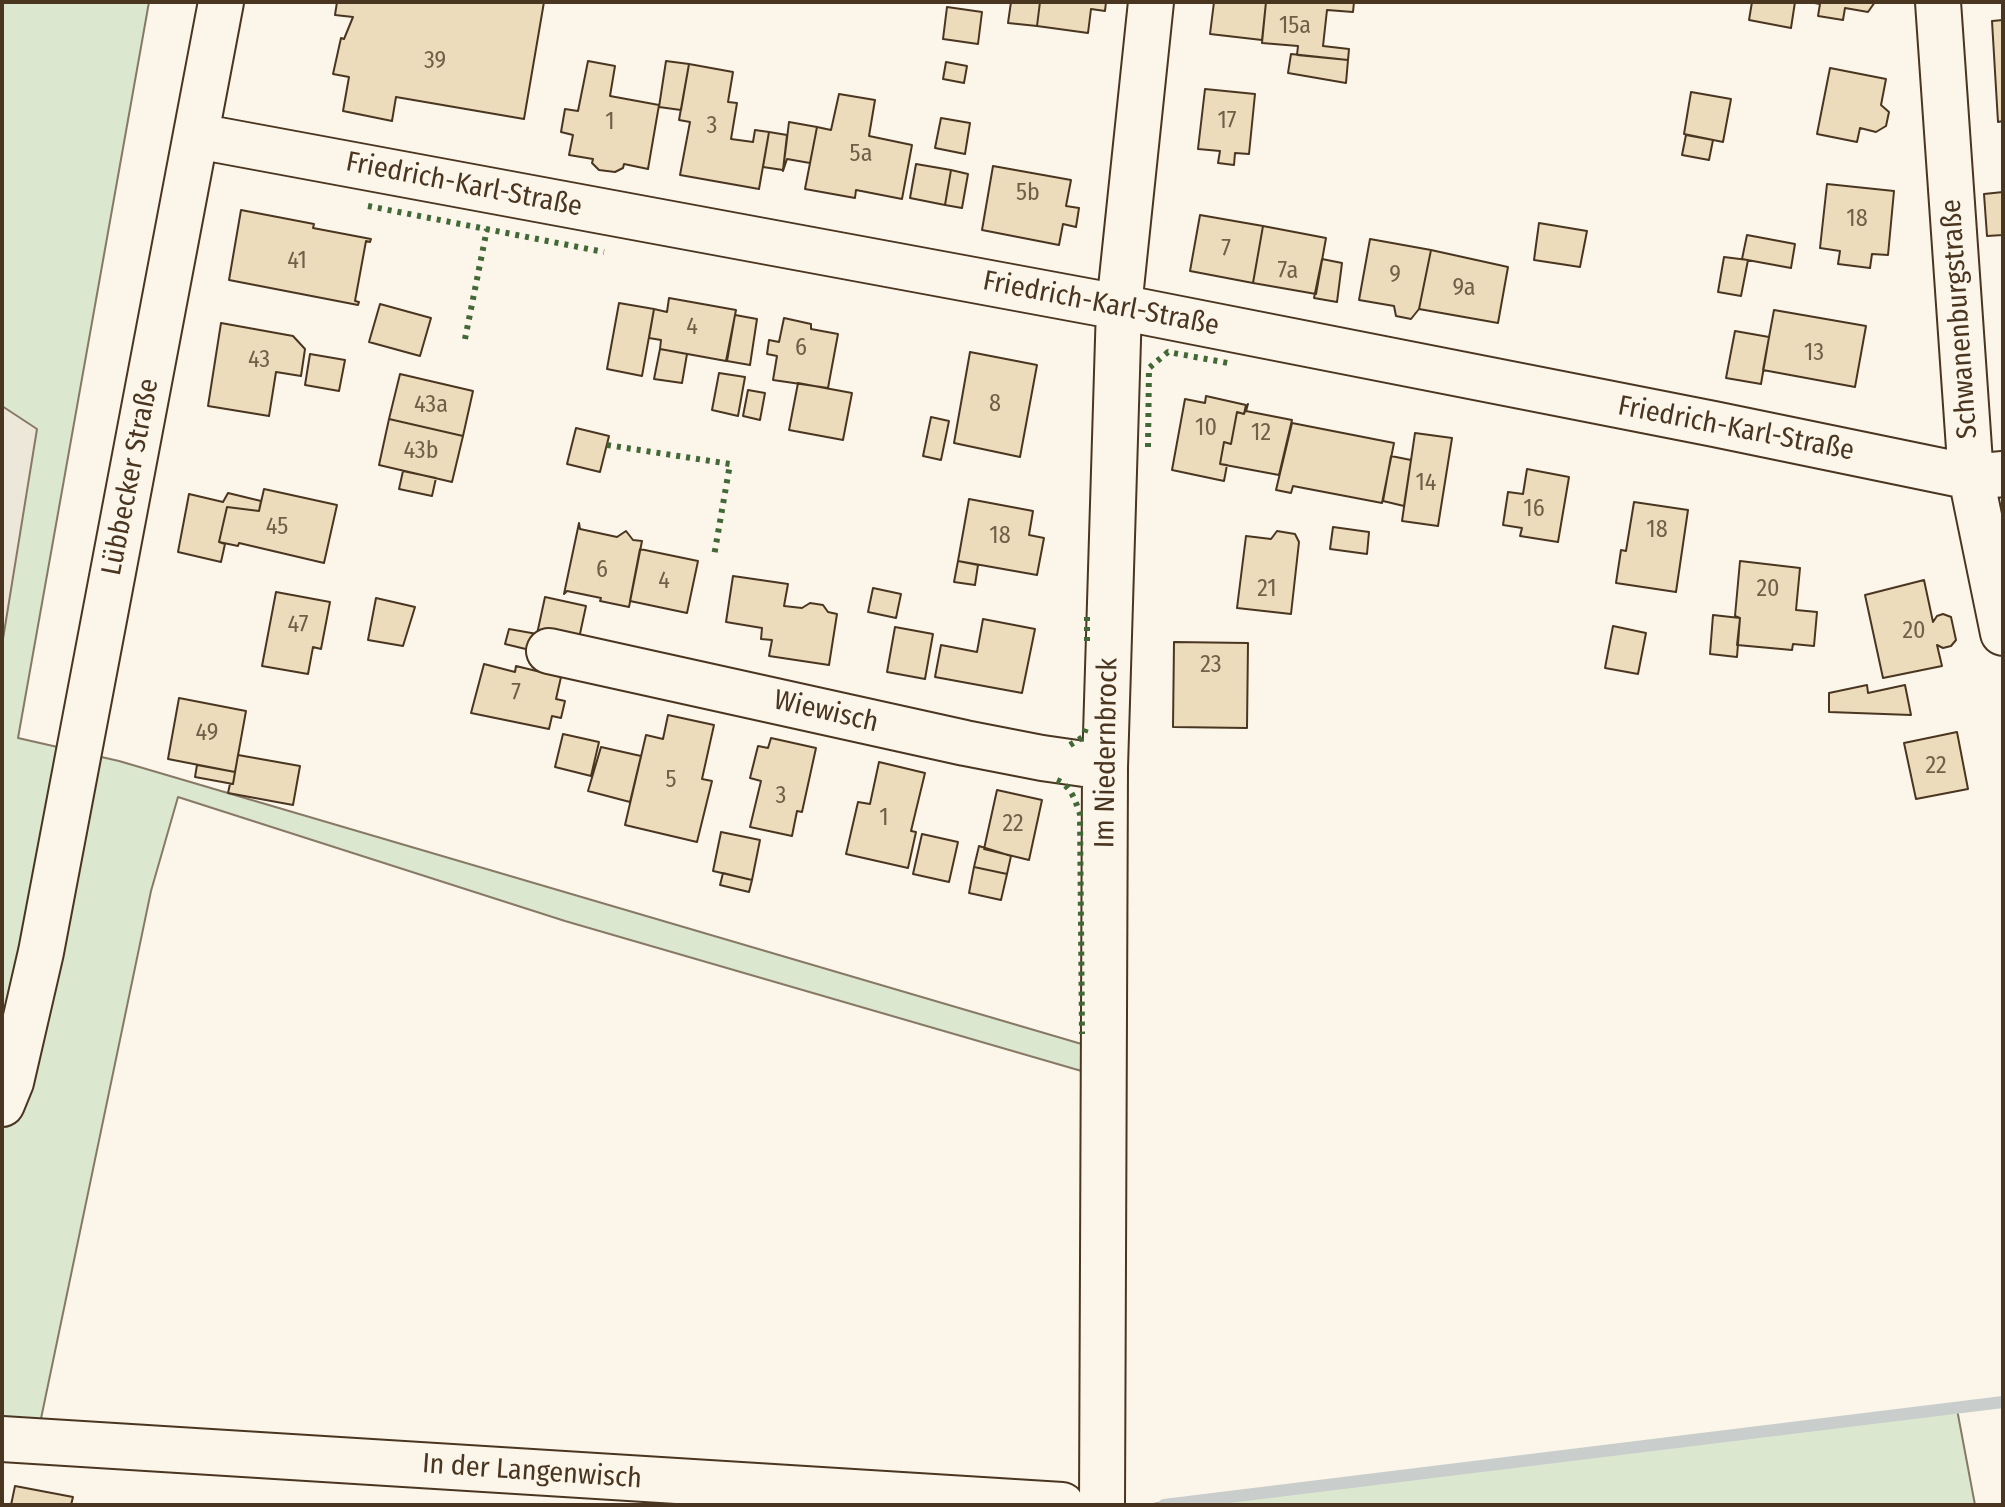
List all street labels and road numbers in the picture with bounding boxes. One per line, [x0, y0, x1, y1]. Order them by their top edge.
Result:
street label: Friedrich-Karl-Straße [343, 146, 585, 224]
street label: Schwanenburgstraße [1935, 198, 1985, 440]
street label: Friedrich-Karl-Straße [980, 265, 1222, 343]
street label: Lübbecker Straße [95, 376, 167, 578]
street label: Friedrich-Karl-Straße [1615, 390, 1857, 468]
street label: Im Niedernbrock [1089, 658, 1125, 848]
street label: Wiewisch [771, 684, 881, 740]
street label: In der Langenwisch [421, 1448, 643, 1496]

